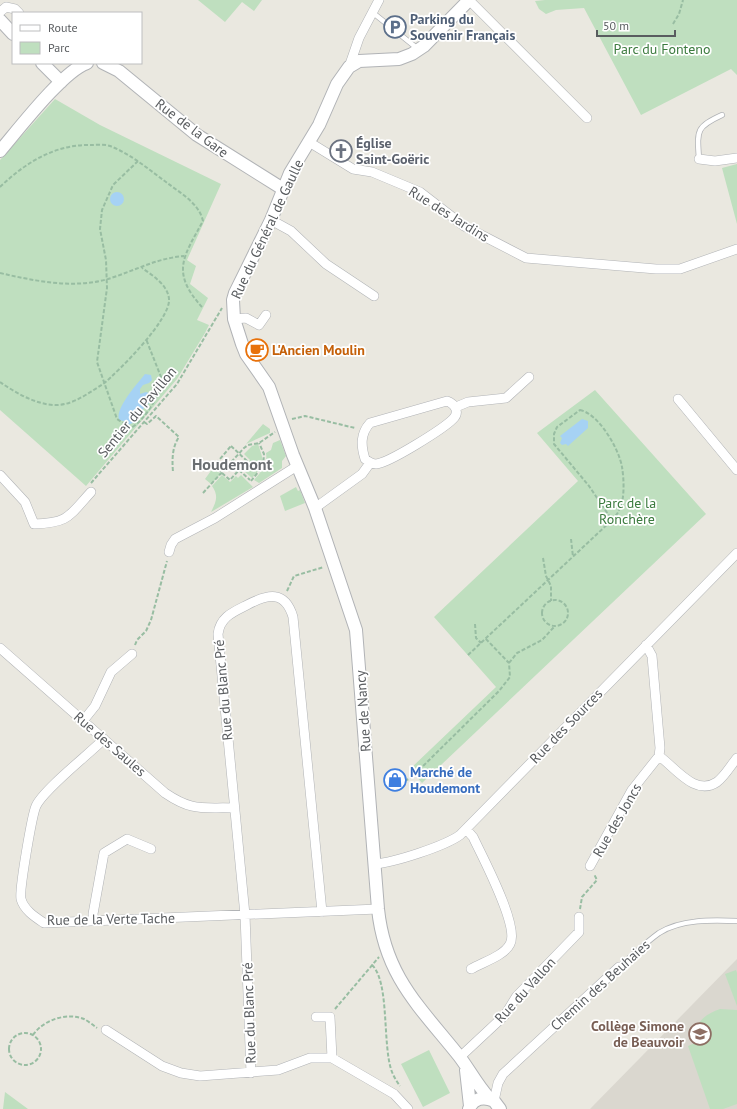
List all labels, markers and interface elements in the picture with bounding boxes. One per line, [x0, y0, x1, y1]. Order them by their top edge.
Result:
place label: Parking du Souvenir Français [410, 10, 515, 44]
legend [12, 12, 142, 64]
scale bar [597, 12, 675, 38]
parking icon: Parking du Souvenir Français [382, 14, 408, 40]
text: 50 m [603, 18, 629, 33]
text: Route [48, 20, 78, 35]
text: Parc [48, 40, 70, 55]
park label: Parc du Fonteno [614, 40, 710, 58]
street label: Rue de la Gare [152, 95, 232, 161]
place label: Église Saint-Goëric [356, 134, 429, 168]
church icon: Église Saint-Goëric [328, 138, 354, 164]
street label: Rue du Général de Gaulle [227, 156, 307, 302]
street label: Rue des Jardins [405, 182, 493, 246]
cafe icon: L'Ancien Moulin [244, 337, 270, 363]
place label: L'Ancien Moulin [272, 341, 365, 359]
street label: Sentier du Pavillon [94, 363, 180, 461]
district label: Houdemont [192, 454, 272, 474]
park label: Parc de la Ronchère [598, 494, 656, 528]
street label: Rue du Blanc Pré [210, 639, 236, 741]
street label: Rue de Nancy [351, 669, 375, 752]
street label: Rue des Sources [526, 685, 606, 767]
street label: Rue des Saules [70, 708, 150, 780]
place label: Marché de Houdemont [410, 763, 480, 797]
shop icon: Marché de Houdemont [382, 767, 408, 793]
street label: Rue des Joncs [589, 780, 645, 860]
street label: Rue de la Verte Tache [47, 909, 175, 929]
street label: Chemin des Beuhaies [547, 936, 654, 1034]
street label: Rue du Vallon [491, 953, 559, 1027]
street label: Rue du Blanc Pré [238, 962, 260, 1064]
place label: Collège Simone de Beauvoir [591, 1017, 684, 1051]
school or university icon: Collège Simone de Beauvoir [687, 1021, 713, 1047]

